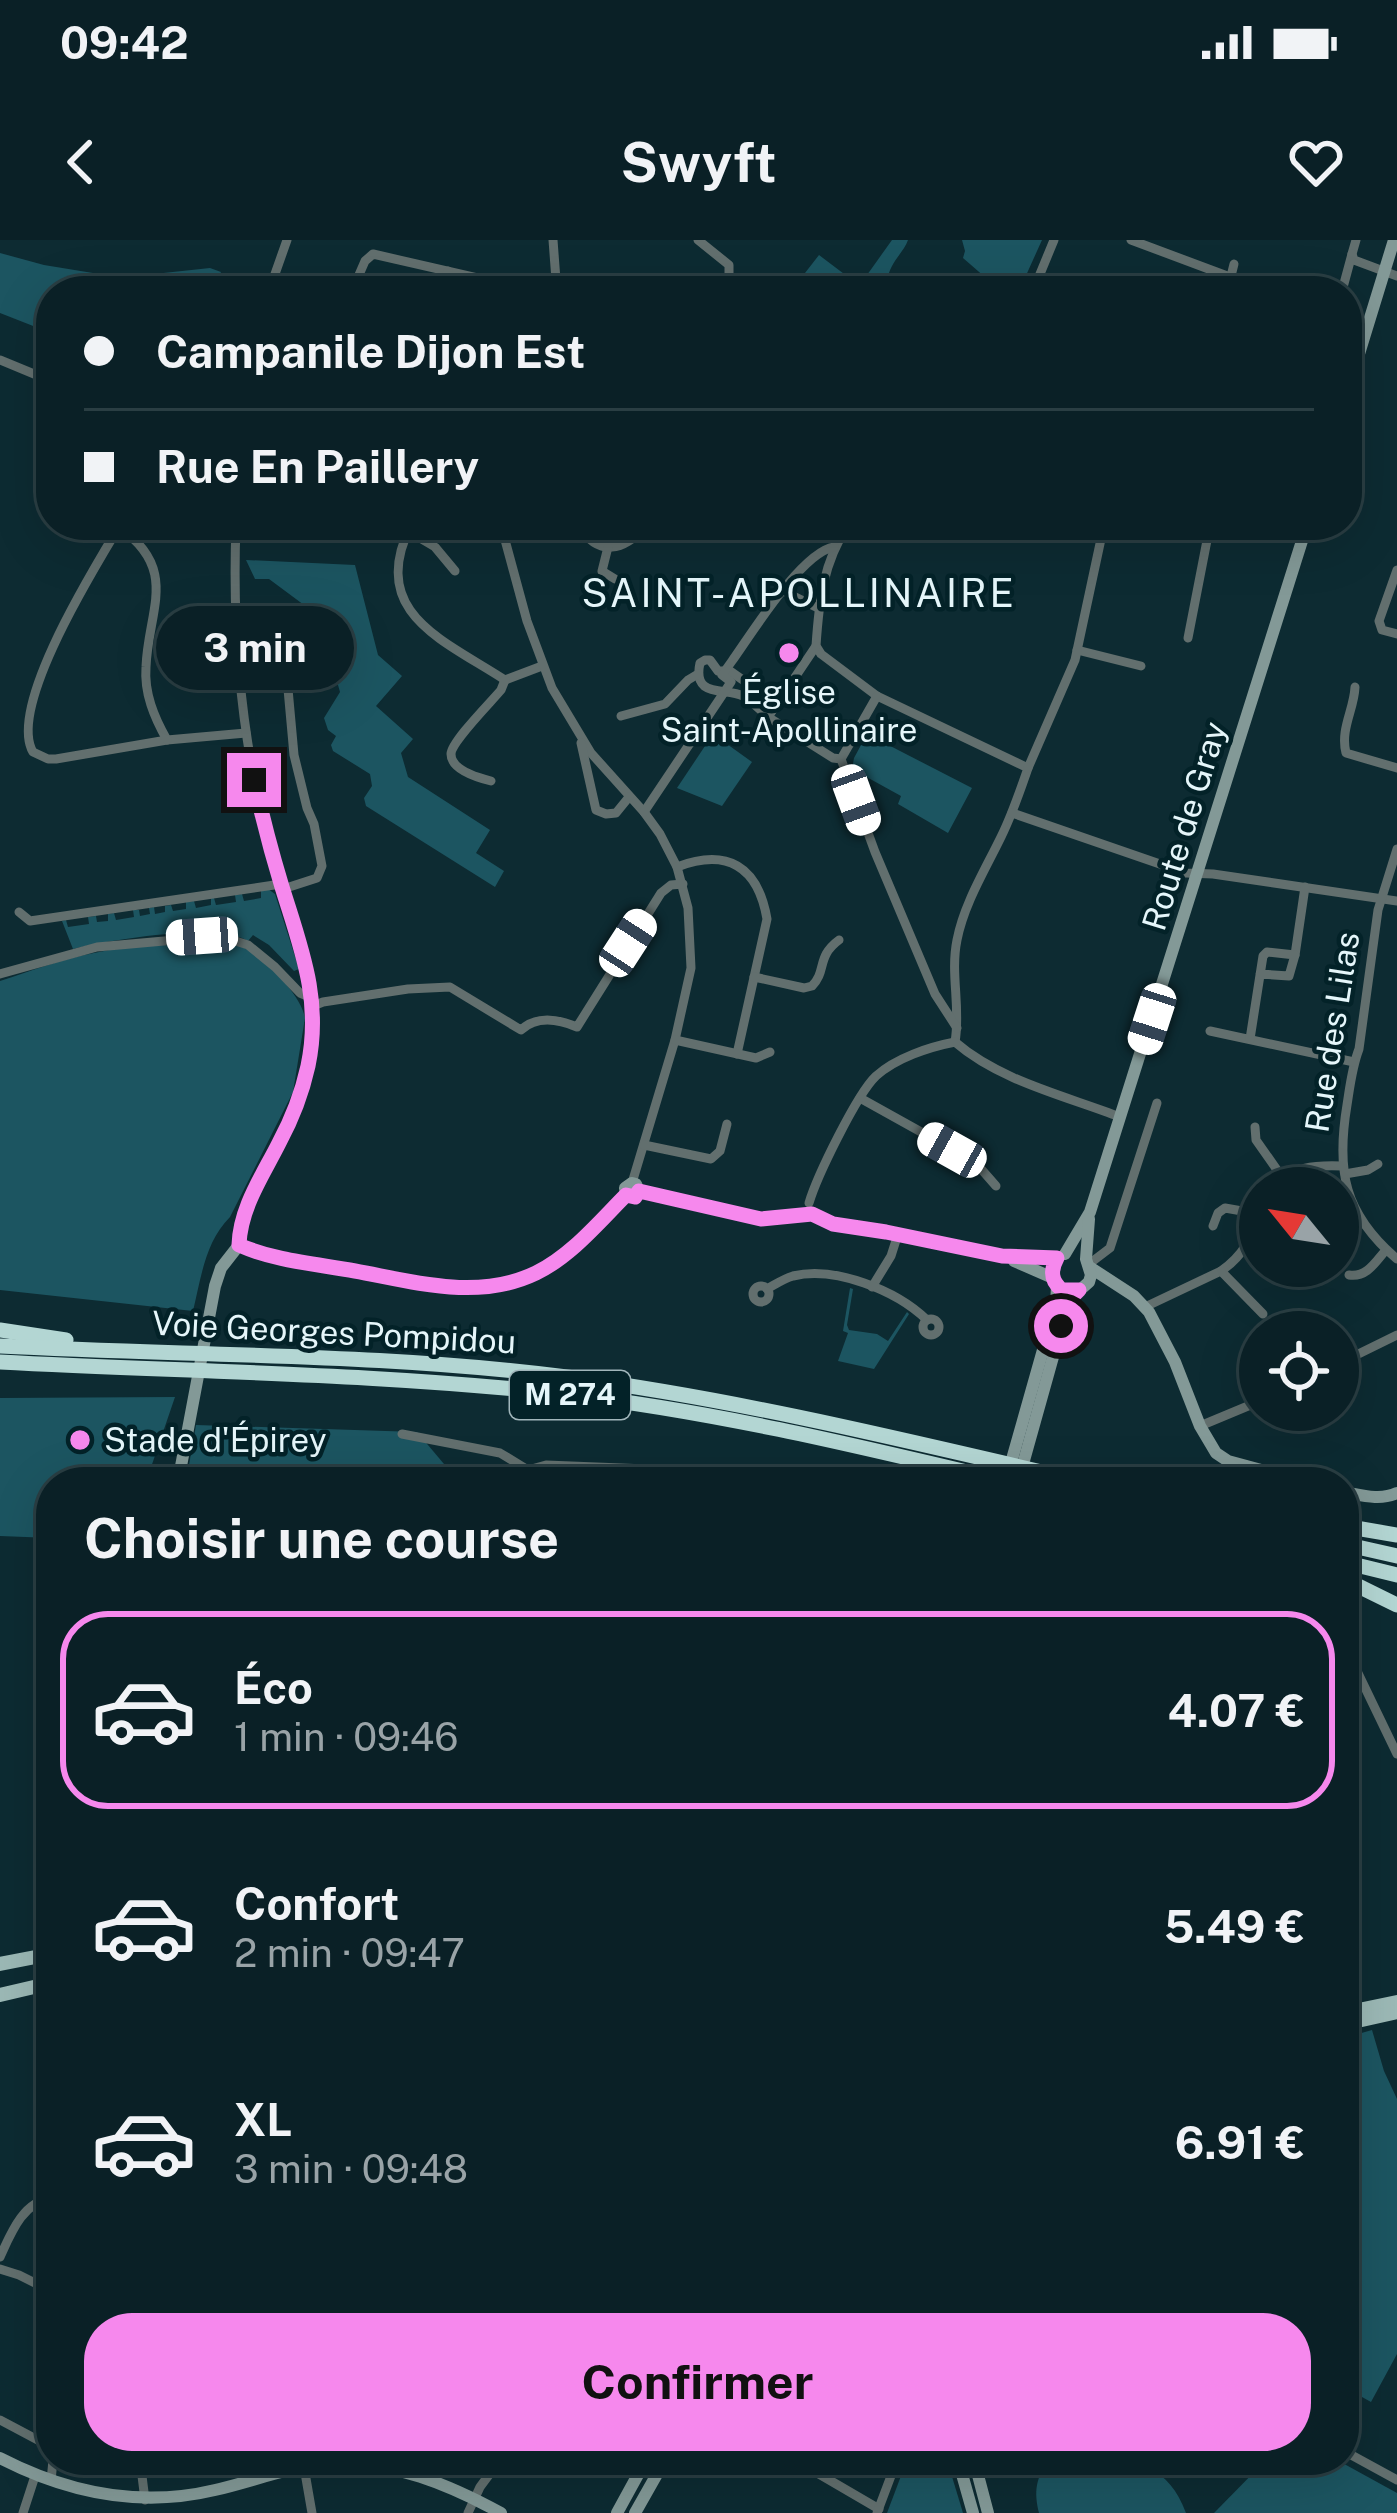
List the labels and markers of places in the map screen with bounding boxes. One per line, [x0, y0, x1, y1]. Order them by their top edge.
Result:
marker: Église Saint-Apollinaire [776, 640, 802, 666]
place label: Église Saint-Apollinaire [660, 672, 918, 749]
place label: Stade d'Épirey [104, 1420, 327, 1459]
marker: Stade d'Épirey [67, 1427, 93, 1453]

